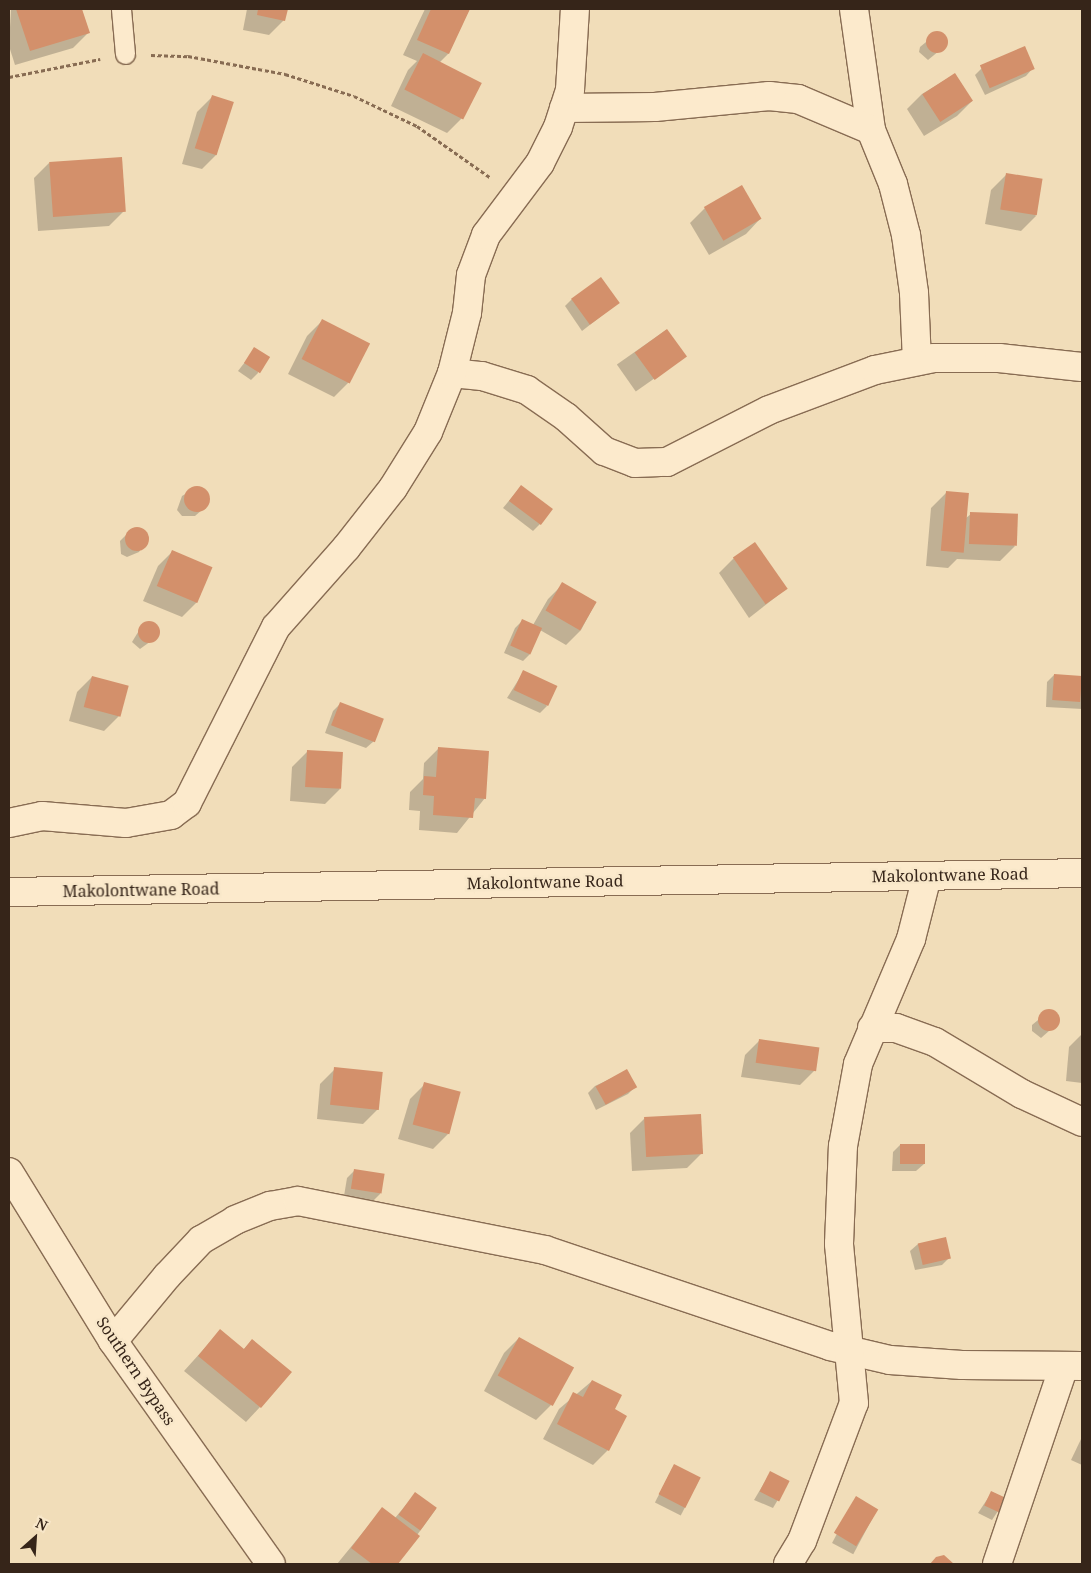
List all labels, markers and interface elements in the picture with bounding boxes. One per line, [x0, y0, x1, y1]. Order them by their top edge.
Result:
street label: Makolontwane Road [871, 864, 1029, 886]
street label: Makolontwane Road [466, 871, 624, 893]
street label: Makolontwane Road [62, 879, 220, 901]
street label: Southern Bypass [93, 1313, 179, 1429]
north arrow [10, 1513, 60, 1563]
text: N [33, 1513, 51, 1535]

